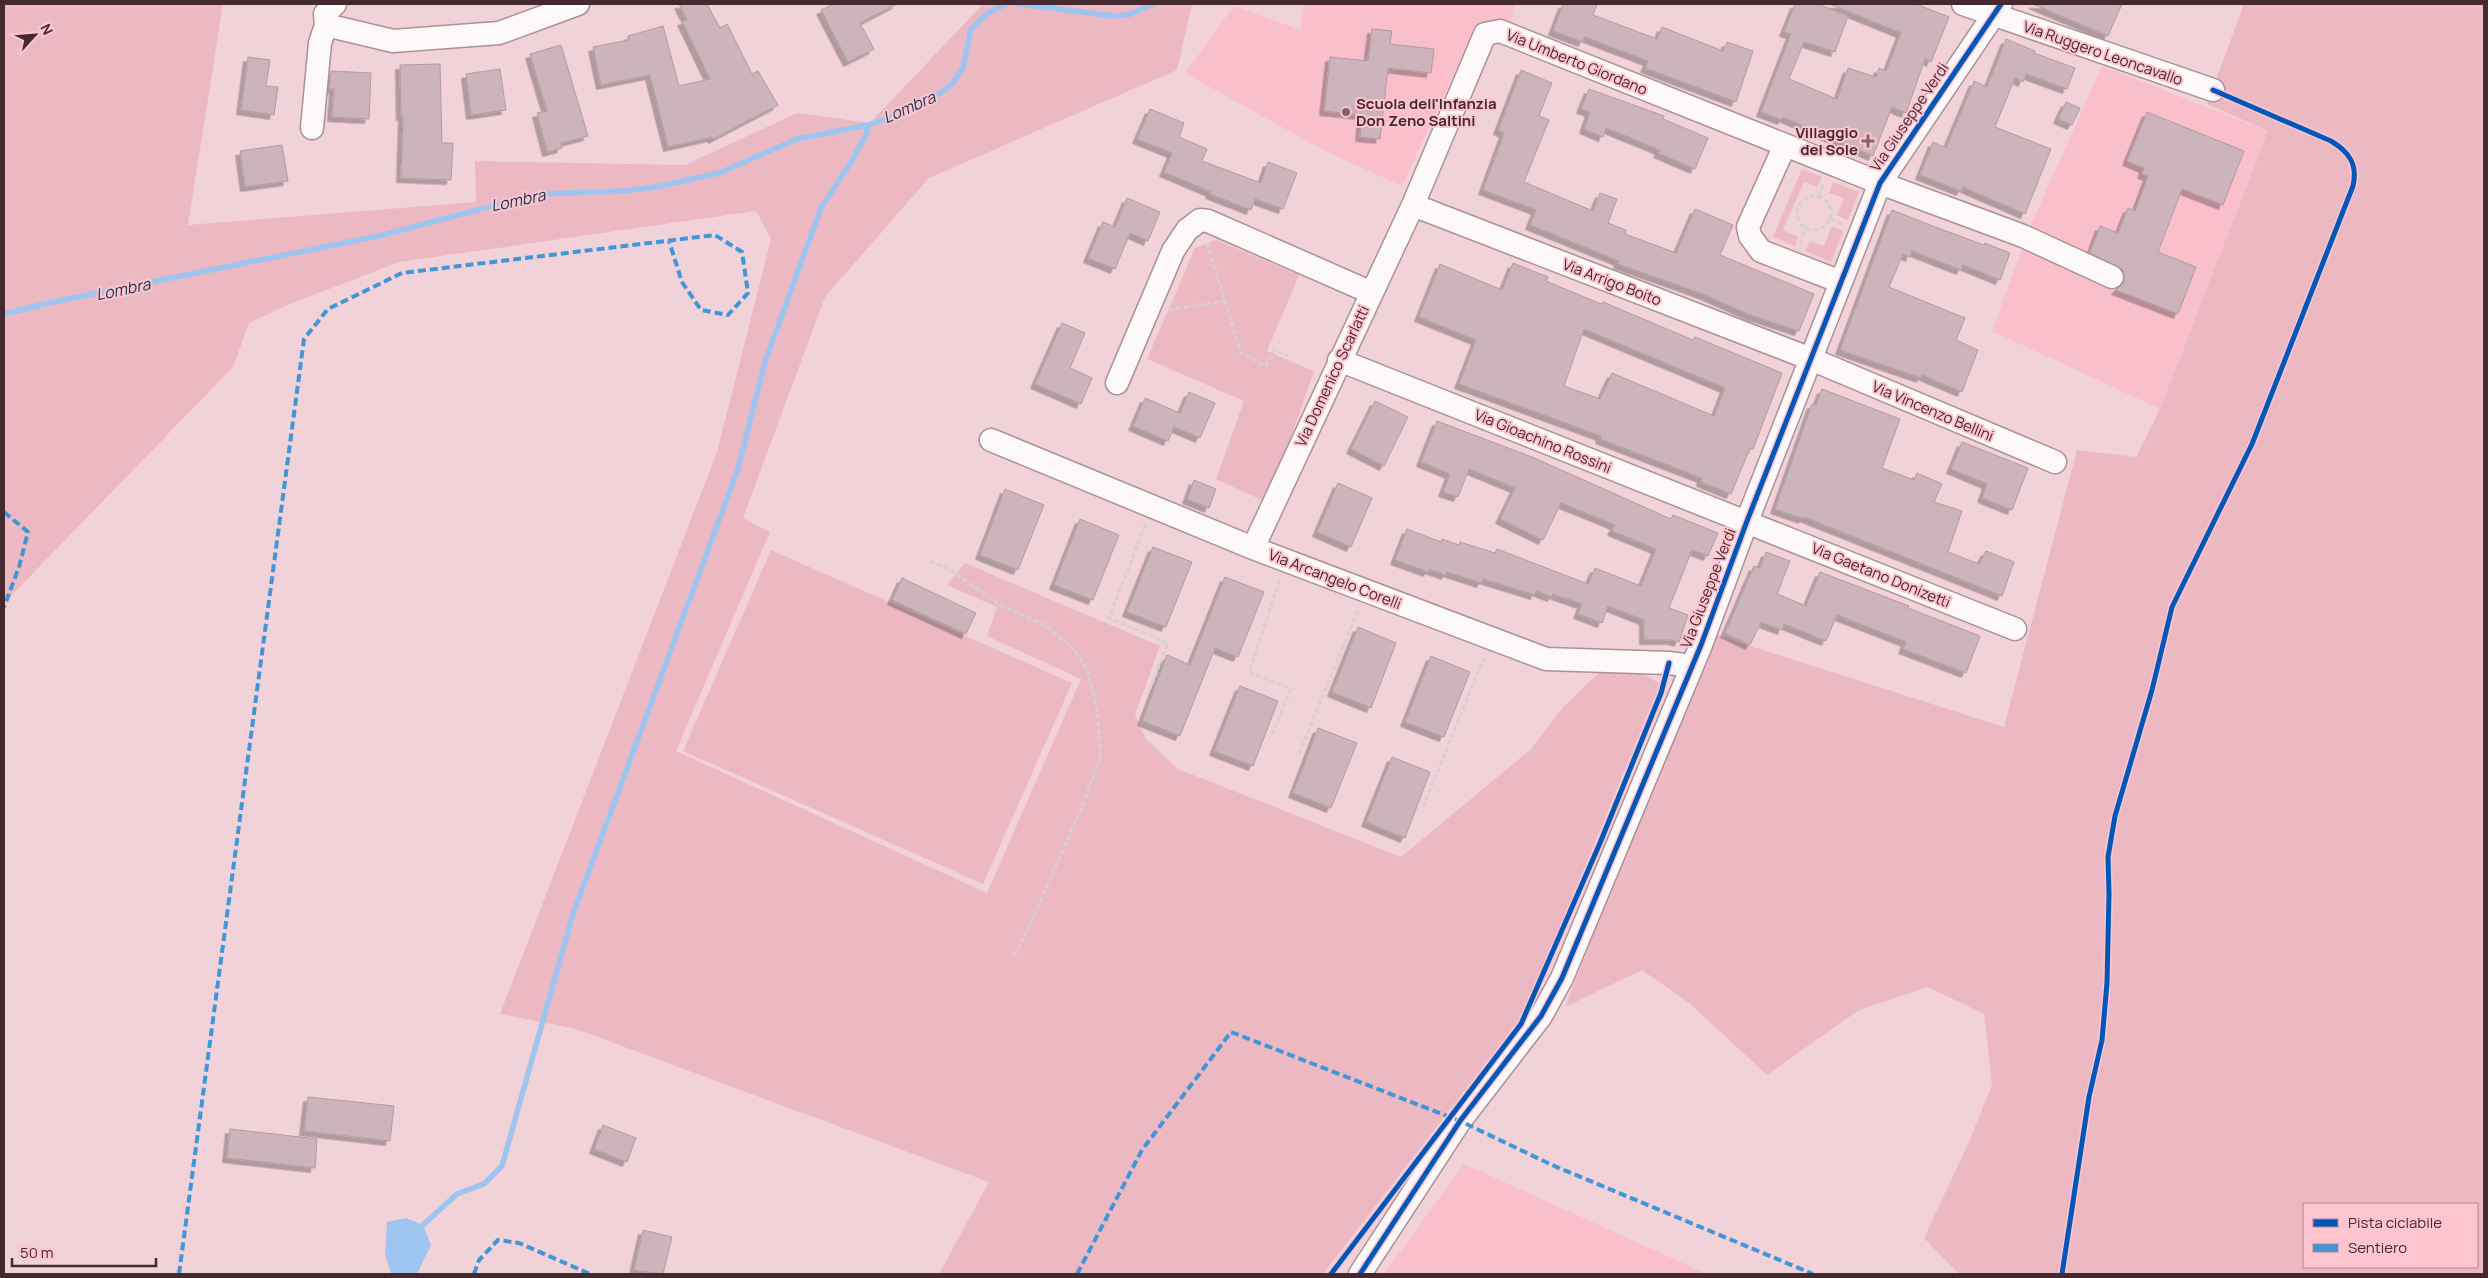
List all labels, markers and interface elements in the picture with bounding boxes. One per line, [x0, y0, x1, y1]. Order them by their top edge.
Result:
north arrow [10, 10, 60, 60]
street label: Via Ruggero Leoncavallo [2020, 16, 2186, 90]
text: N [36, 20, 58, 38]
street label: Via Umberto Giordano [1503, 24, 1651, 100]
street label: Via Giuseppe Verdi [1865, 58, 1953, 176]
water label: Lombra [879, 85, 940, 128]
place label: Scuola dell'Infanzia Don Zeno Saltini [1356, 93, 1497, 131]
marker: Scuola dell'Infanzia Don Zeno Saltini [1340, 106, 1352, 118]
place label: Villaggio del Sole [1795, 122, 1858, 160]
marker: Villaggio del Sole [1862, 135, 1874, 147]
water label: Lombra [489, 183, 548, 216]
street label: Via Arrigo Boito [1560, 254, 1665, 311]
water label: Lombra [94, 272, 153, 305]
street label: Via Domenico Scarlatti [1290, 302, 1374, 450]
street label: Via Vincenzo Bellini [1869, 376, 1997, 446]
street label: Via Gioachino Rossini [1471, 404, 1615, 478]
street label: Via Giuseppe Verdi [1675, 525, 1741, 651]
street label: Via Gaetano Donizetti [1808, 537, 1954, 613]
street label: Via Arcangelo Corelli [1265, 544, 1405, 614]
legend [2303, 1203, 2478, 1268]
text: Pista ciclabile [2348, 1212, 2442, 1233]
scale bar [12, 1236, 156, 1268]
text: Sentiero [2348, 1237, 2407, 1258]
text: 50 m [20, 1242, 54, 1263]

